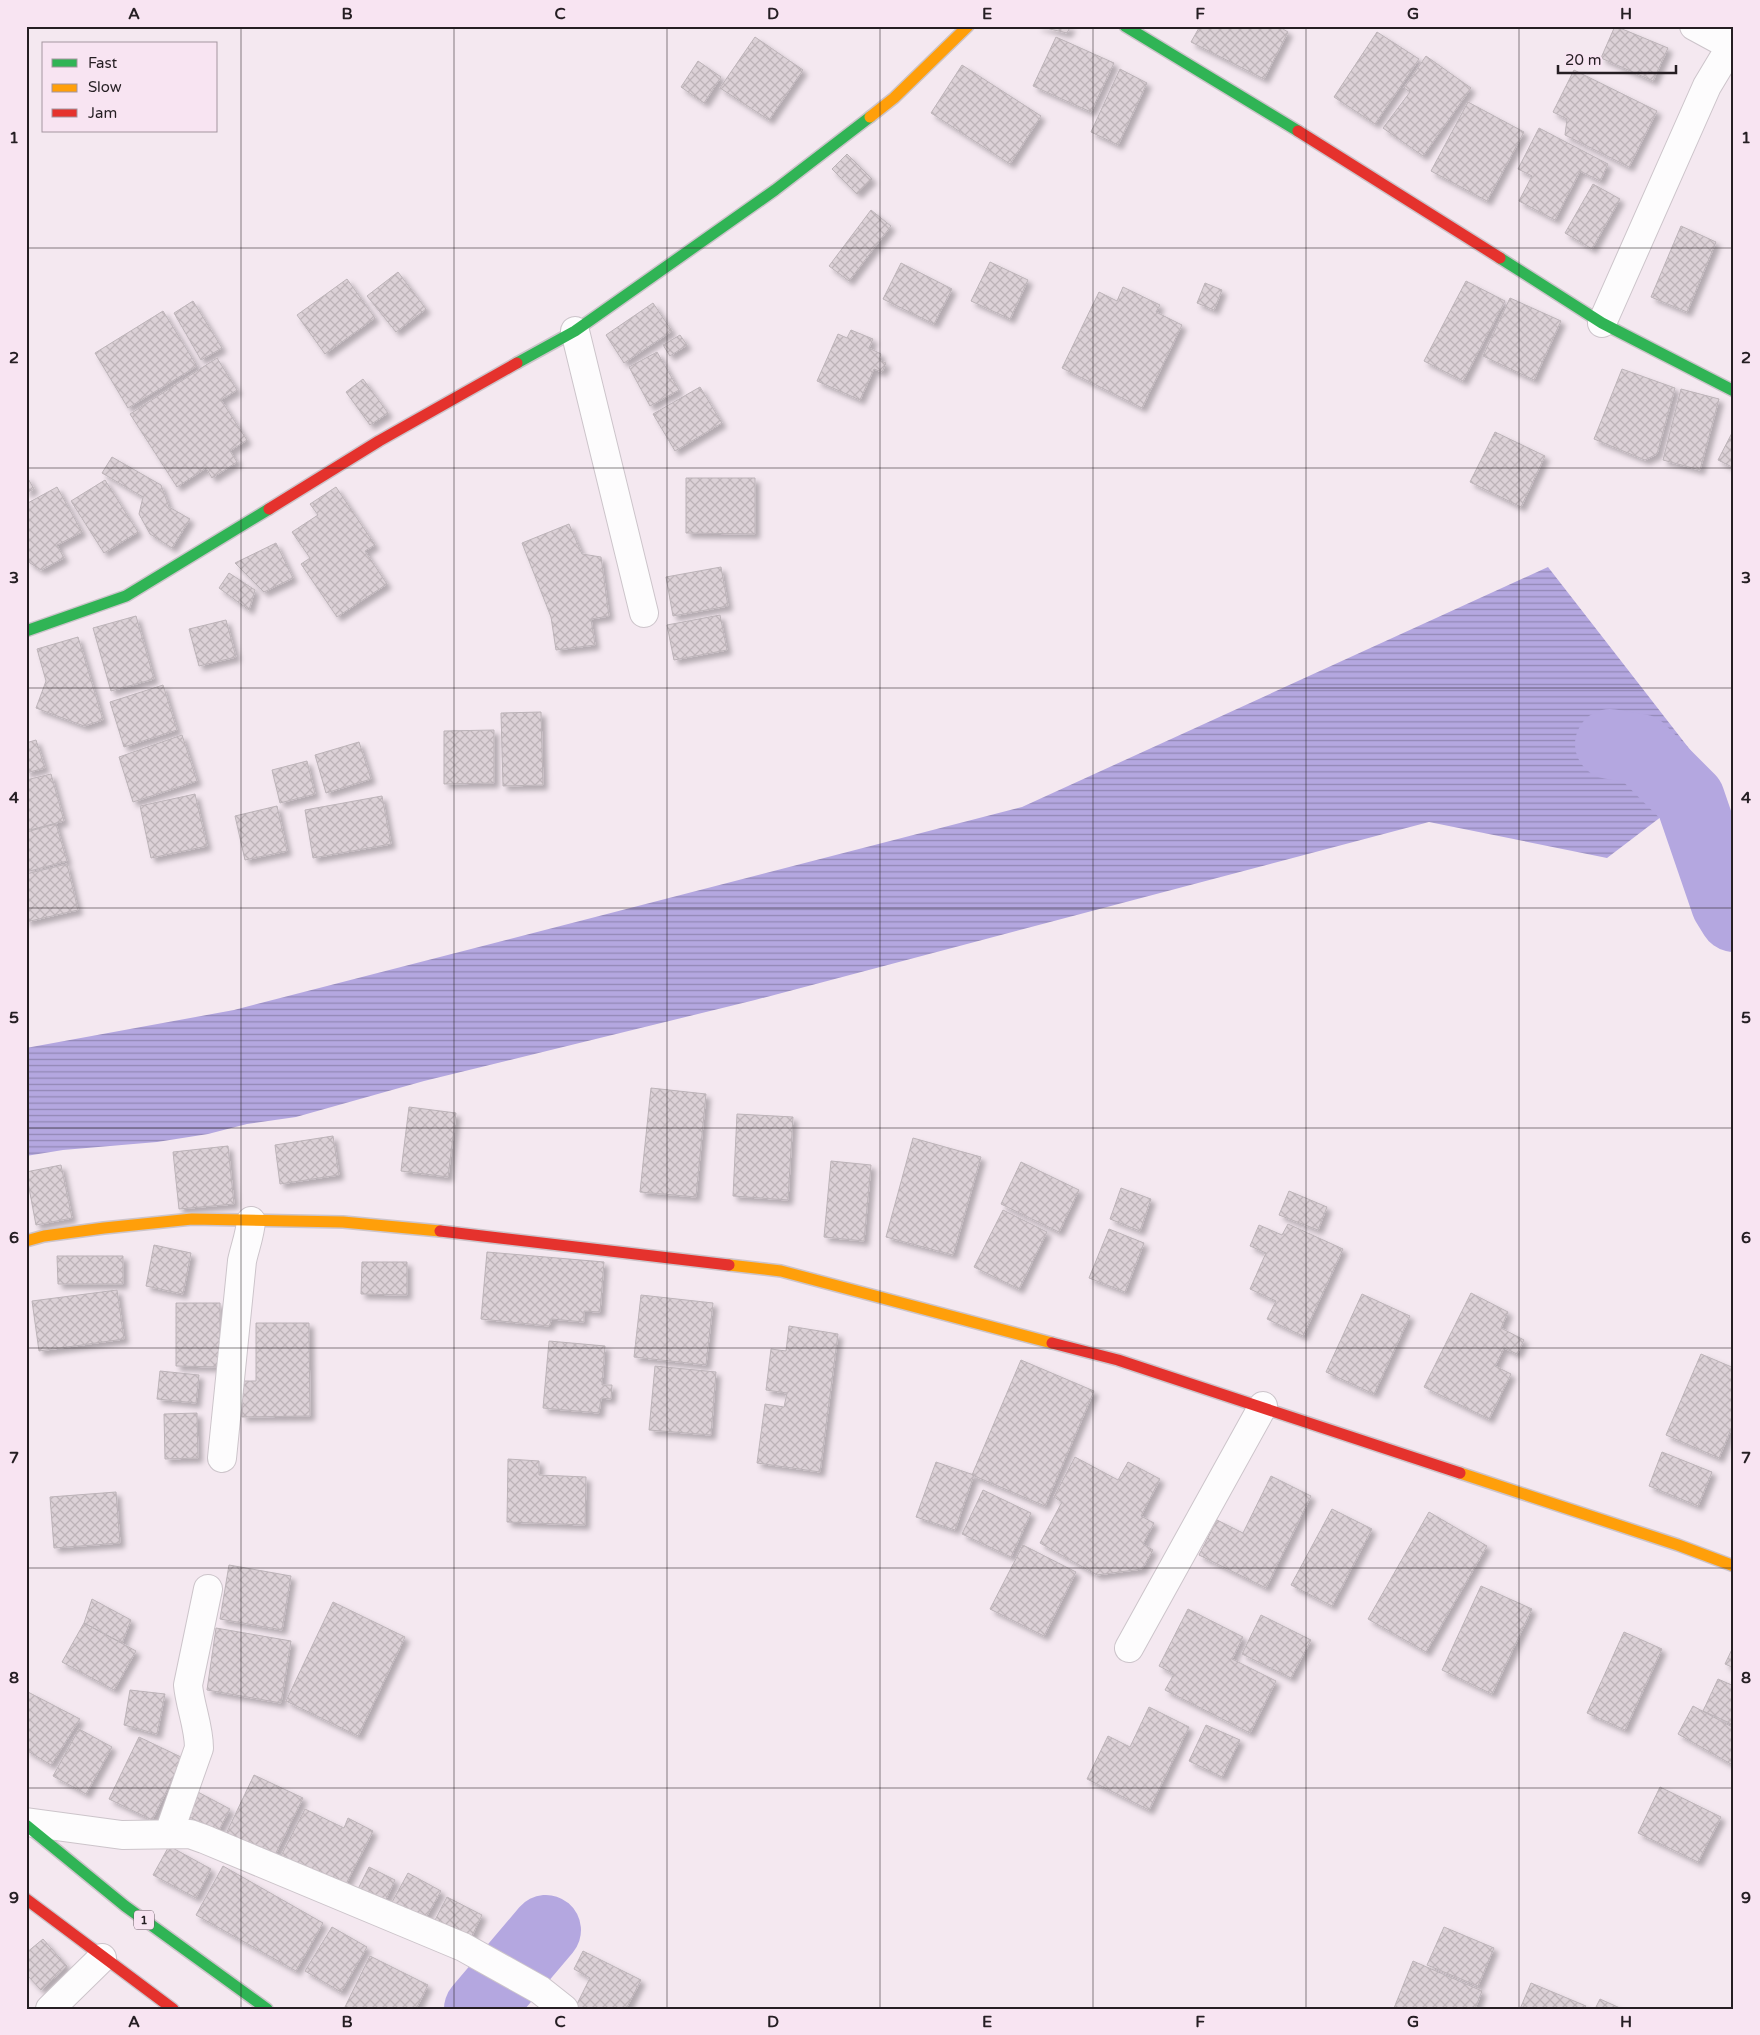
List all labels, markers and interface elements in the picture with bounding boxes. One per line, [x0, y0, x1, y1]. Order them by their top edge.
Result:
text: A [128, 4, 140, 24]
text: B [341, 4, 353, 24]
text: C [554, 4, 566, 24]
text: D [767, 4, 779, 24]
text: E [982, 4, 992, 24]
text: F [1195, 4, 1205, 24]
text: G [1407, 4, 1419, 24]
text: H [1620, 4, 1632, 24]
legend [42, 42, 218, 132]
scale bar [1558, 42, 1675, 74]
text: 20 m [1565, 51, 1602, 69]
text: Fast [88, 54, 118, 72]
text: Slow [88, 78, 122, 96]
text: Jam [88, 104, 117, 122]
text: 1 [9, 128, 19, 148]
text: 1 [1741, 128, 1751, 148]
text: 2 [9, 348, 19, 368]
text: 2 [1741, 348, 1751, 368]
text: 3 [9, 568, 19, 588]
text: 3 [1741, 568, 1751, 588]
text: 4 [9, 788, 19, 808]
text: 4 [1741, 788, 1751, 808]
text: 5 [9, 1008, 19, 1028]
text: 5 [1741, 1008, 1751, 1028]
text: 6 [9, 1228, 19, 1248]
text: 6 [1741, 1228, 1751, 1248]
text: 7 [9, 1448, 19, 1468]
text: 7 [1741, 1448, 1751, 1468]
text: 8 [9, 1668, 19, 1688]
text: 8 [1741, 1668, 1751, 1688]
text: 9 [9, 1888, 19, 1908]
text: 9 [1741, 1888, 1751, 1908]
road number: 1 [134, 1910, 154, 1930]
text: A [128, 2012, 140, 2032]
text: B [341, 2012, 353, 2032]
text: C [554, 2012, 566, 2032]
text: D [767, 2012, 779, 2032]
text: E [982, 2012, 992, 2032]
text: F [1195, 2012, 1205, 2032]
text: G [1407, 2012, 1419, 2032]
text: H [1620, 2012, 1632, 2032]

